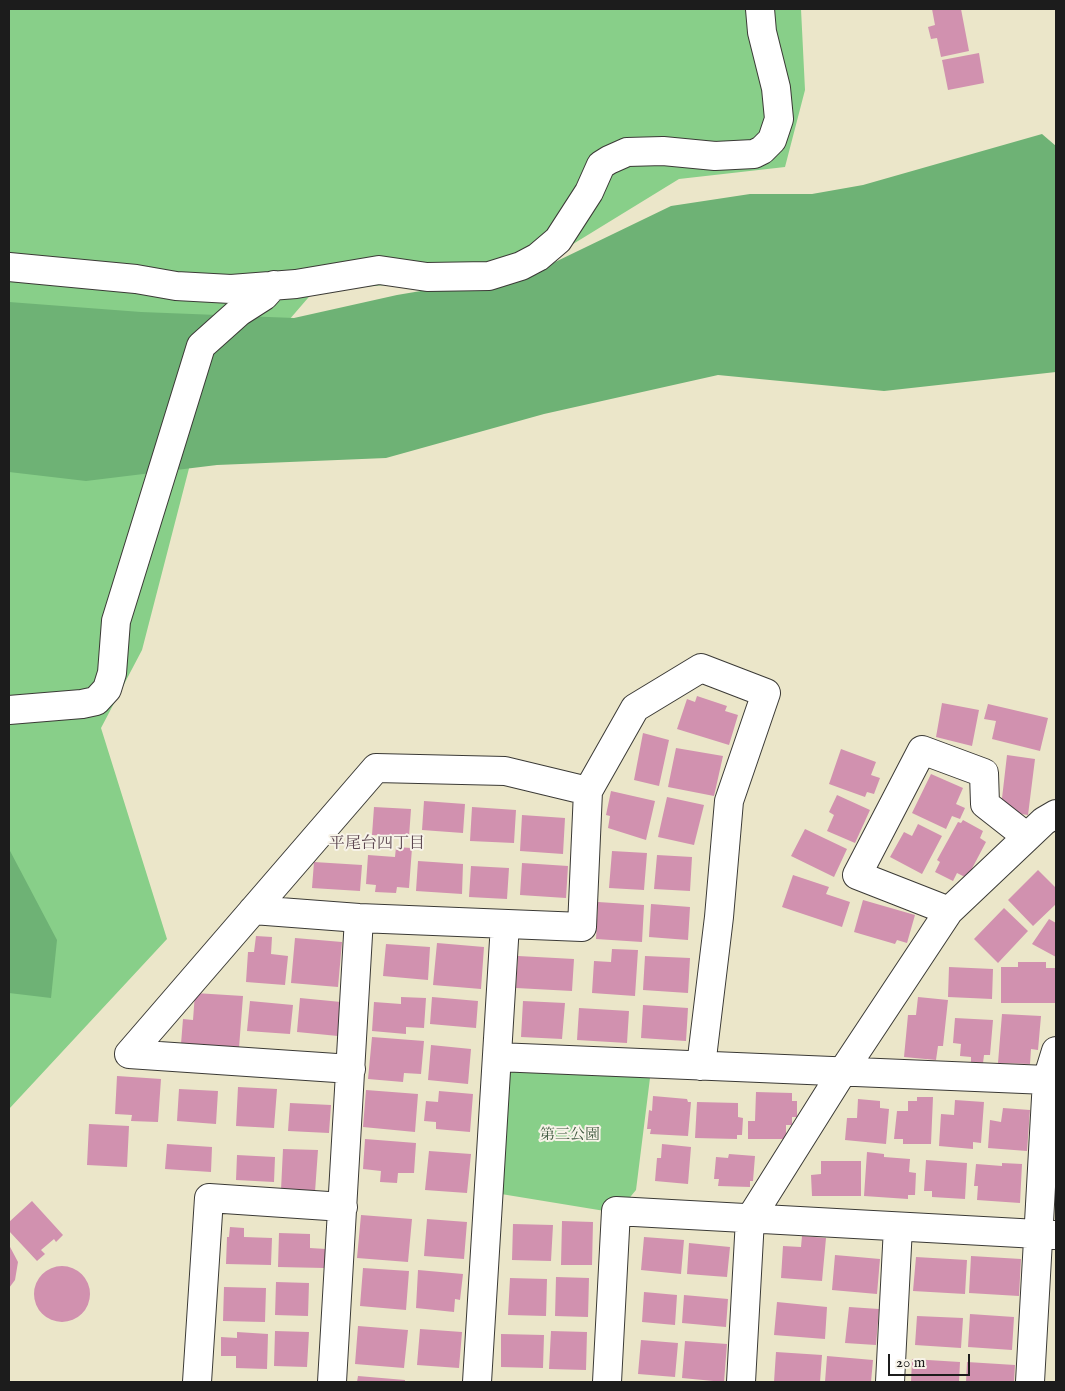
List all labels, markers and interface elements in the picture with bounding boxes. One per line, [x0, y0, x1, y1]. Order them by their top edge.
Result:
district label: 平尾台四丁目 [329, 835, 425, 855]
park label: 第三公園 [540, 1127, 600, 1145]
scale bar [890, 1344, 972, 1376]
text: 20 m [896, 1353, 925, 1372]

